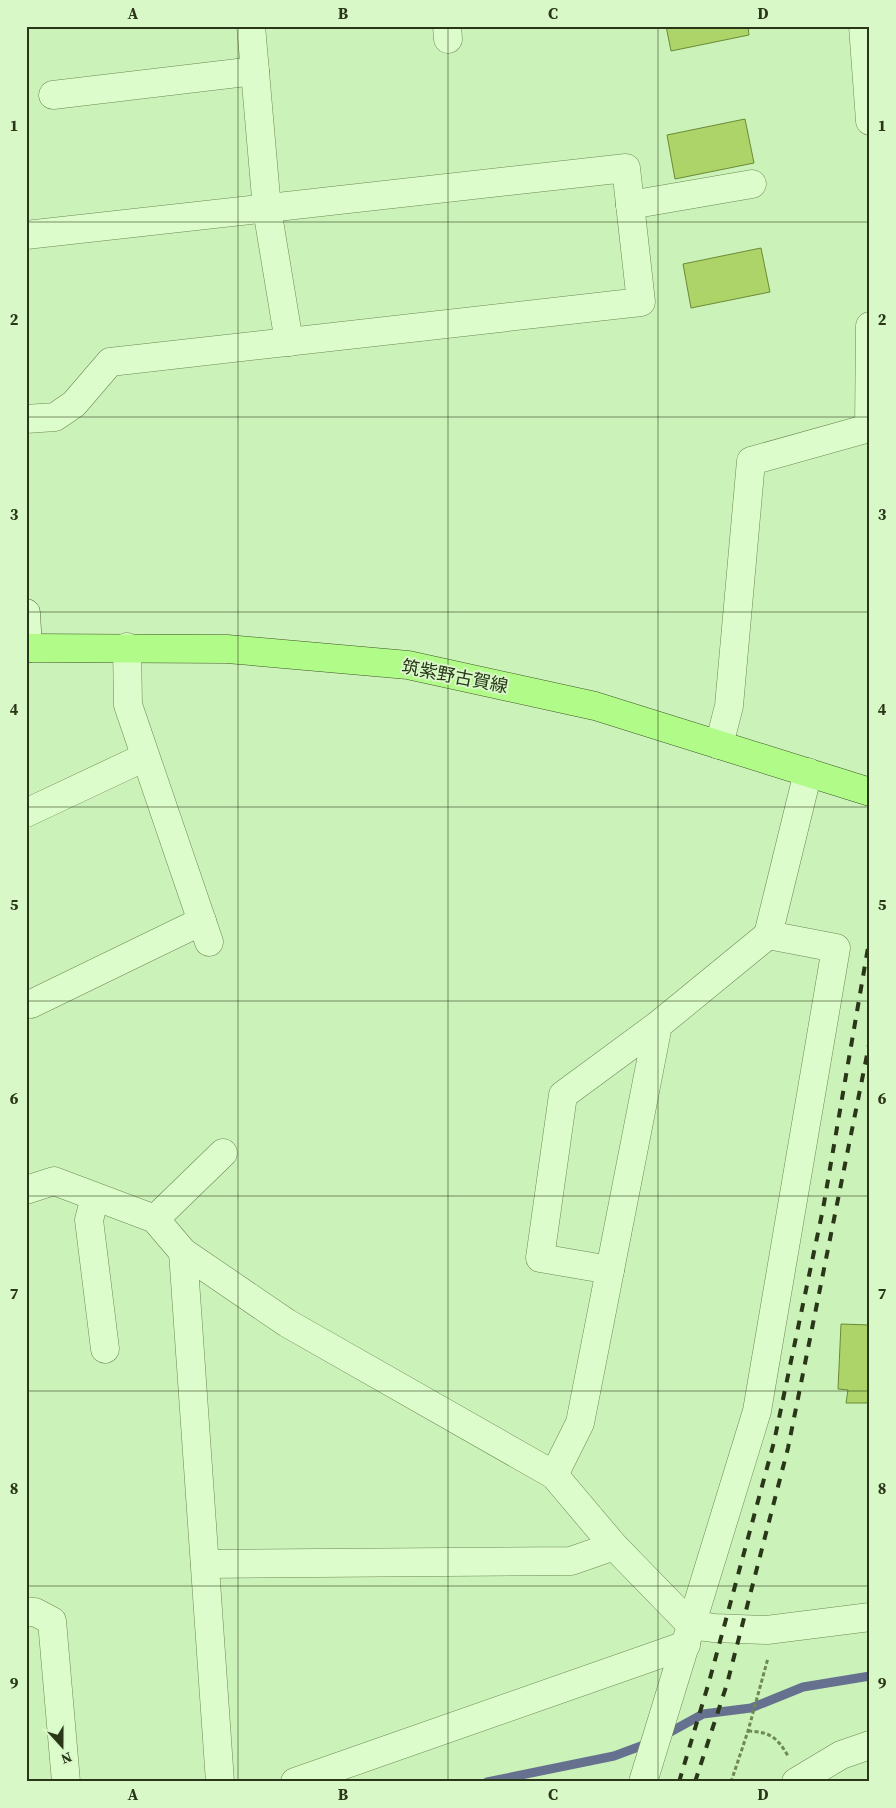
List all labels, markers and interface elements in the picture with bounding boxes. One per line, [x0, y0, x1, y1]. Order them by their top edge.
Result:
text: A [128, 2, 139, 24]
text: B [338, 2, 349, 24]
text: C [548, 2, 558, 24]
text: D [757, 2, 769, 24]
text: 1 [10, 114, 18, 136]
text: 1 [878, 114, 886, 136]
text: 2 [10, 308, 19, 330]
text: 2 [878, 308, 887, 330]
text: 3 [10, 503, 19, 525]
text: 3 [878, 503, 887, 525]
street label: 筑紫野古賀線 [400, 653, 510, 699]
text: 4 [10, 698, 19, 720]
text: 4 [878, 698, 887, 720]
text: 5 [10, 893, 19, 915]
text: 5 [878, 893, 887, 915]
text: 6 [10, 1087, 19, 1109]
text: 6 [878, 1087, 887, 1109]
text: 7 [10, 1282, 19, 1304]
text: 7 [878, 1282, 887, 1304]
text: 8 [10, 1477, 18, 1499]
text: 8 [878, 1477, 886, 1499]
text: 9 [10, 1672, 19, 1694]
text: 9 [878, 1672, 887, 1694]
north arrow [38, 1720, 88, 1770]
text: N [58, 1747, 75, 1769]
text: A [128, 1783, 139, 1805]
text: B [338, 1783, 349, 1805]
text: C [548, 1783, 558, 1805]
text: D [757, 1783, 769, 1805]

